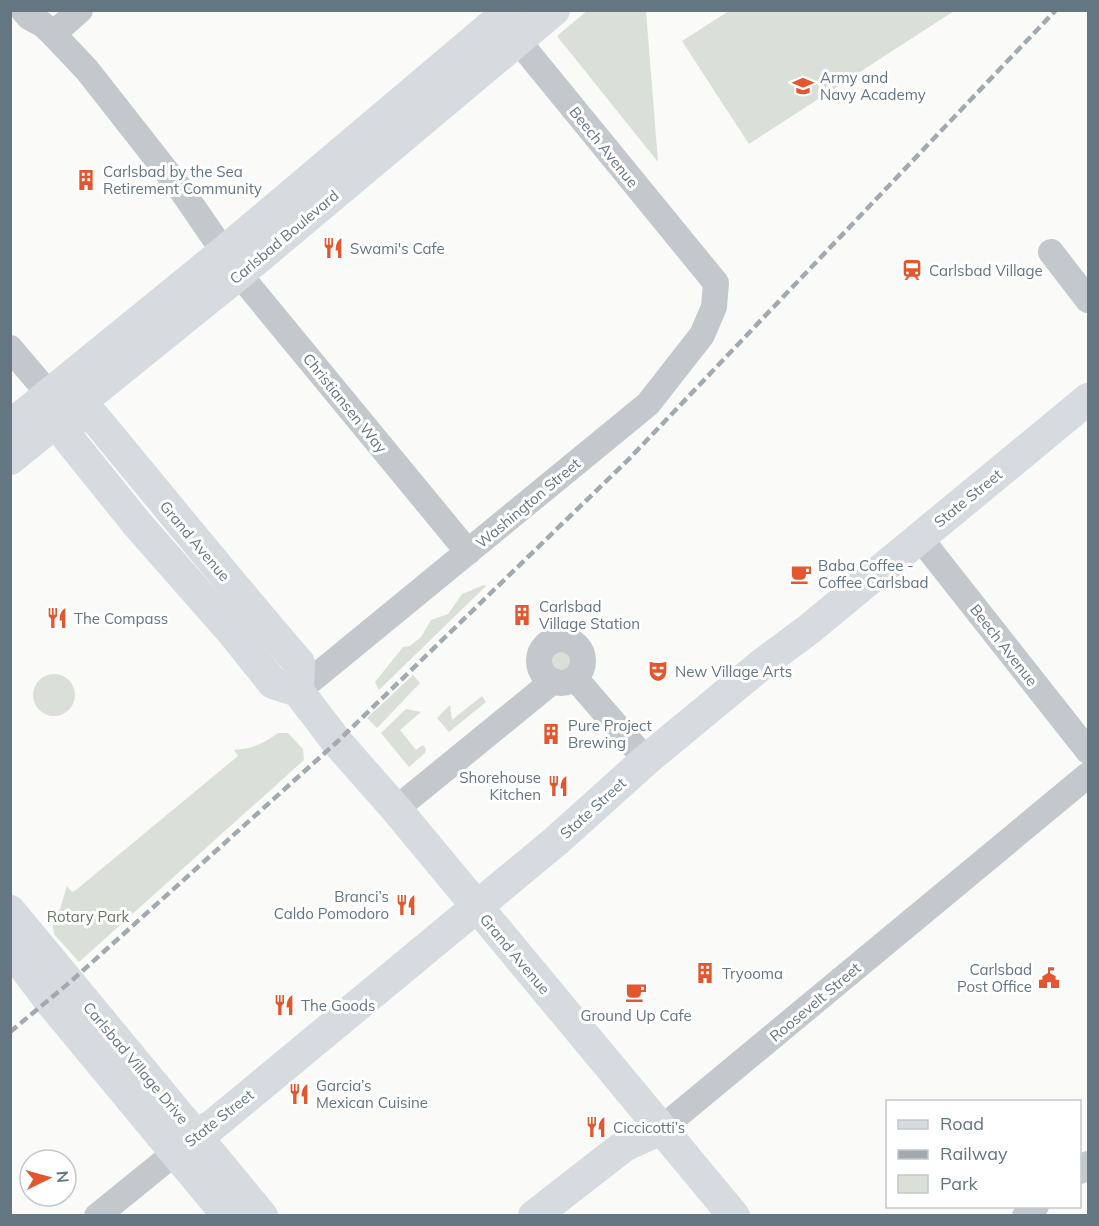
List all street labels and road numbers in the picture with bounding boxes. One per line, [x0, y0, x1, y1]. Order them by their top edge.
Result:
street label: Beech Avenue [565, 103, 643, 191]
street label: Carlsbad Boulevard [226, 186, 342, 288]
street label: Christiansen Way [299, 349, 391, 457]
street label: Washington Street [472, 454, 584, 552]
street label: State Street [930, 465, 1006, 531]
street label: Grand Avenue [156, 497, 234, 585]
street label: Beech Avenue [966, 600, 1042, 690]
street label: State Street [556, 773, 630, 843]
street label: Grand Avenue [476, 910, 554, 998]
street label: Roosevelt Street [766, 958, 864, 1046]
street label: Carlsbad Village Drive [79, 998, 193, 1128]
street label: State Street [181, 1085, 257, 1151]

